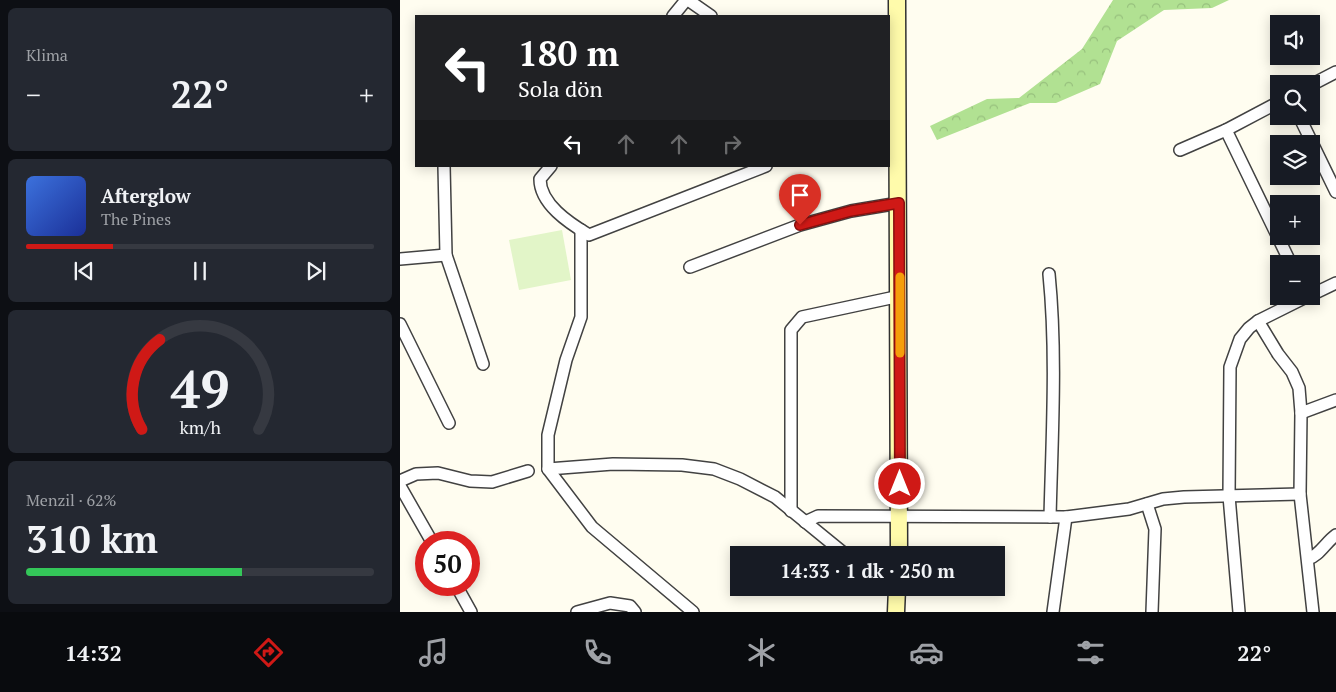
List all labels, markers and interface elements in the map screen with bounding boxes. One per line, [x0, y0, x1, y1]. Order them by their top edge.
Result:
map controls [1270, 15, 1320, 305]
button: sound [1270, 15, 1320, 65]
text: 180 m [518, 30, 619, 76]
icon: left [435, 35, 500, 100]
text: Klima [26, 44, 68, 66]
text: 22° [171, 69, 229, 119]
text: Sola dön [518, 74, 602, 103]
button: search [1270, 75, 1320, 125]
text: − [26, 76, 41, 113]
text: + [359, 76, 374, 113]
icon: left [559, 130, 587, 158]
icon: ahead [612, 130, 640, 158]
icon: ahead [665, 130, 693, 158]
icon: right [718, 130, 746, 158]
button: layers [1270, 135, 1320, 185]
pin [779, 174, 821, 225]
icon: arrive [786, 181, 814, 209]
text: Afterglow [101, 183, 191, 208]
button: + [1270, 195, 1320, 245]
text: The Pines [101, 208, 171, 230]
button: − [1270, 255, 1320, 305]
icon: previous [70, 257, 98, 285]
icon: pause [186, 257, 214, 285]
icon: next [302, 257, 330, 285]
text: 49 [171, 354, 229, 423]
text: km/h [179, 415, 221, 439]
position arrow [873, 457, 925, 509]
text: Menzil · 62% [26, 489, 116, 511]
text: 310 km [26, 514, 158, 564]
speed limit sign: 50 [415, 531, 480, 596]
text: 14:33 · 1 dk · 250 m [780, 558, 955, 583]
icon: directions [251, 635, 286, 670]
icon: music [416, 635, 451, 670]
icon: phone [580, 635, 615, 670]
icon: climate [744, 635, 779, 670]
icon: car [909, 635, 944, 670]
icon: filters [1073, 635, 1108, 670]
text: 14:32 [65, 638, 122, 667]
text: 22° [1237, 638, 1271, 667]

